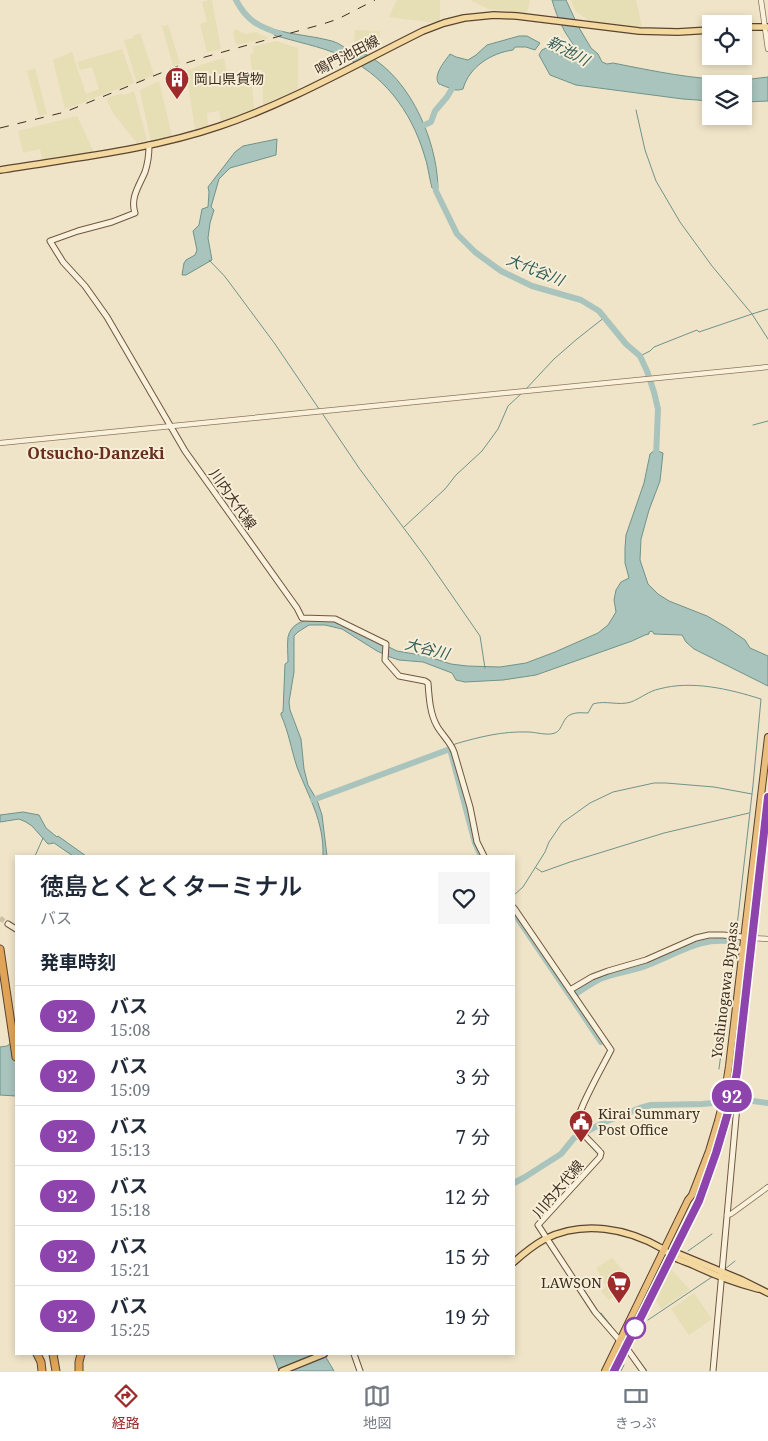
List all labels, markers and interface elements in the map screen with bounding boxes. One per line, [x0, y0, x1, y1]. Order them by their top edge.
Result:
map controls [702, 15, 752, 125]
button: locate [702, 15, 752, 65]
street label: 鳴門池田線 [311, 30, 382, 79]
water label: 新池川 [544, 31, 595, 70]
building icon: 岡山県貨物 [164, 66, 190, 100]
place label: 岡山県貨物 [194, 69, 264, 88]
button: layers [702, 75, 752, 125]
water label: 大代谷川 [504, 249, 569, 290]
district label: Otsucho-Danzeki [27, 442, 165, 464]
street label: 川内大代線 [206, 465, 261, 533]
water label: 大谷川 [403, 633, 453, 664]
text: 徳島とくとくターミナル [40, 869, 303, 902]
button: heart [438, 872, 490, 924]
text: バス [40, 907, 72, 929]
street label: Yoshinogawa Bypass [707, 921, 742, 1060]
text: 発車時刻 [40, 949, 116, 975]
text: バス [110, 993, 148, 1019]
text: 92 [57, 1004, 78, 1028]
text: 2 分 [455, 1004, 490, 1030]
text: 15:08 [110, 1019, 150, 1041]
text: バス [110, 1053, 148, 1079]
text: 92 [57, 1064, 78, 1088]
text: 3 分 [455, 1064, 490, 1090]
text: 15:09 [110, 1079, 150, 1101]
line badge: 92 [710, 1080, 754, 1112]
text: 92 [722, 1084, 742, 1108]
place label: Kirai Summary Post Office [598, 1104, 700, 1139]
public building icon: Kirai Summary Post Office [568, 1109, 594, 1143]
text: バス [110, 1113, 148, 1139]
text: 92 [57, 1124, 78, 1148]
text: 7 分 [455, 1124, 490, 1150]
text: 15:13 [110, 1139, 150, 1161]
street label: 川内大代線 [528, 1156, 587, 1222]
text: バス [110, 1173, 148, 1199]
text: 92 [57, 1184, 78, 1208]
text: 12 分 [445, 1184, 490, 1210]
text: 15:18 [110, 1199, 150, 1221]
text: バス [110, 1233, 148, 1259]
text: 92 [57, 1244, 78, 1268]
text: 15 分 [445, 1244, 490, 1270]
text: 15:21 [110, 1259, 150, 1281]
supermarket icon: LAWSON [606, 1270, 632, 1304]
place label: LAWSON [541, 1273, 602, 1292]
text: バス [110, 1293, 148, 1319]
text: 92 [57, 1304, 78, 1328]
text: 19 分 [445, 1304, 490, 1330]
unlabelled marker [624, 1317, 646, 1339]
text: 15:25 [110, 1319, 150, 1341]
tab: 経路 [112, 1382, 140, 1432]
tab: 地図 [363, 1382, 391, 1432]
tab: きっぷ [615, 1382, 656, 1432]

